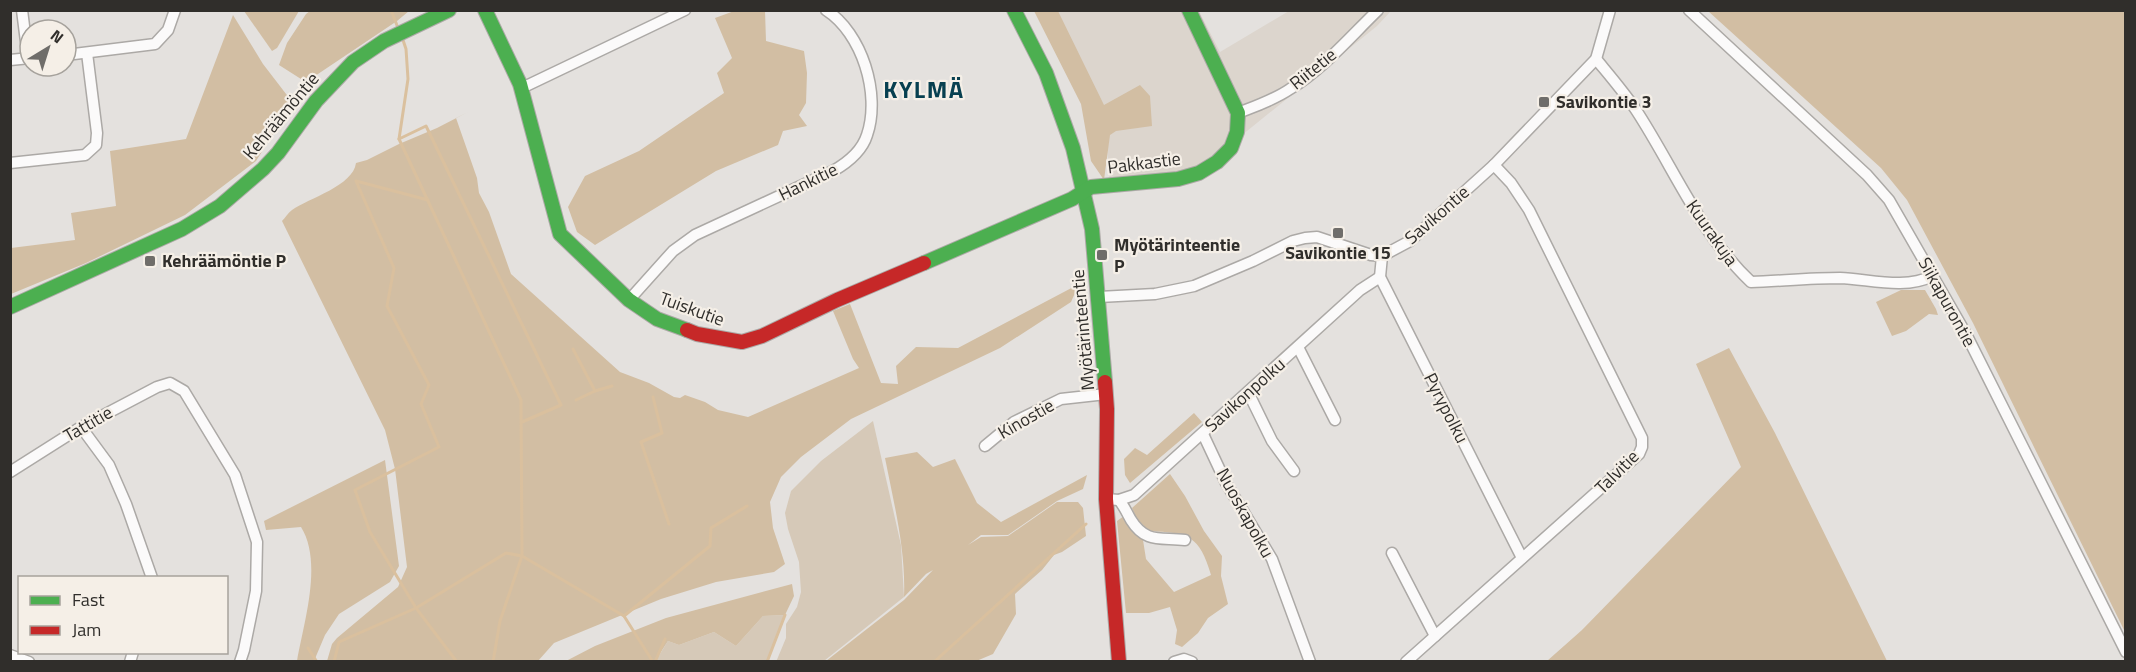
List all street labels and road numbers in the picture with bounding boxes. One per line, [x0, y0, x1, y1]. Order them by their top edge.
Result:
street label: Riitetie [1283, 41, 1342, 96]
street label: Kehräämöntie [236, 66, 325, 165]
street label: Pakkastie [1106, 145, 1182, 180]
street label: Hankitie [774, 156, 842, 207]
street label: Savikontie [1398, 179, 1475, 250]
street label: Kuurakuja [1680, 194, 1745, 271]
street label: Siikapurontie [1912, 252, 1983, 352]
street label: Myötärinteentie [1064, 268, 1101, 392]
street label: Tuiskutie [656, 284, 728, 333]
street label: Savikonpolku [1198, 351, 1291, 438]
street label: Pyrypolku [1417, 368, 1476, 448]
street label: Kinostie [993, 392, 1059, 446]
street label: Tattitie [58, 399, 117, 448]
street label: Talvitie [1588, 443, 1645, 500]
street label: Nuoskapolku [1210, 463, 1281, 562]

